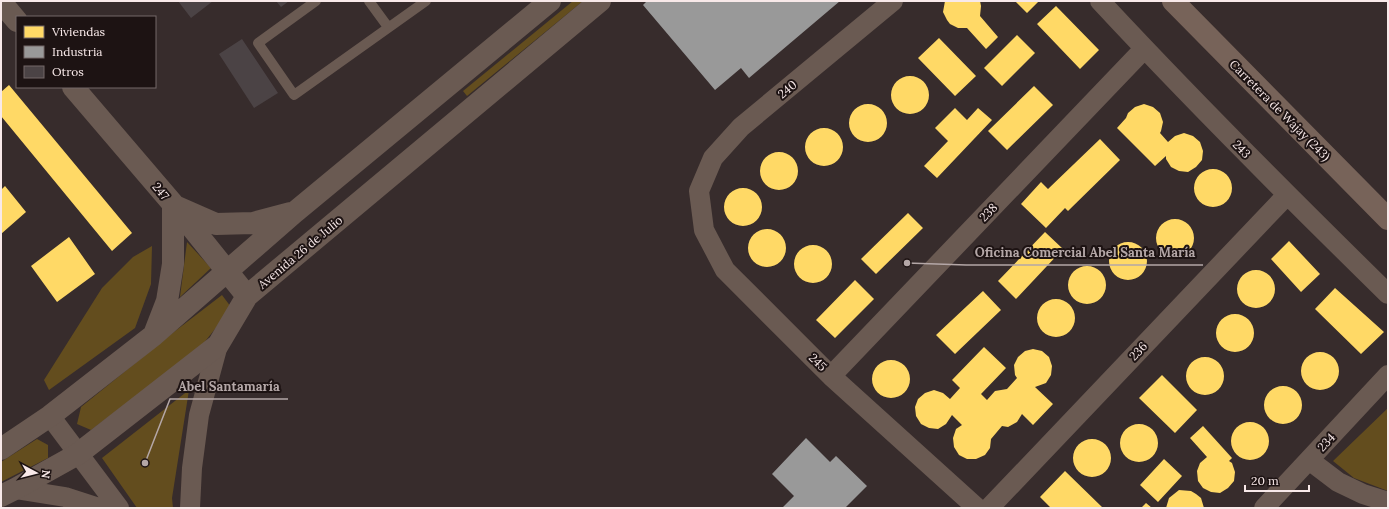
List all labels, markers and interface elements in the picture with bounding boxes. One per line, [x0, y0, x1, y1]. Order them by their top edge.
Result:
legend [16, 16, 156, 88]
text: Viviendas [51, 24, 106, 39]
text: Industria [52, 44, 103, 59]
street label: Carretera de Wajay (243) [1227, 57, 1333, 163]
text: Otros [52, 64, 84, 79]
street label: 240 [774, 77, 800, 101]
street label: 243 [1230, 137, 1254, 161]
street label: 247 [149, 179, 173, 203]
street label: 238 [976, 200, 1000, 224]
street label: Avenida 26 de Julio [254, 212, 345, 292]
callout: Oficina Comercial Abel Santa María [966, 240, 1203, 265]
text: Oficina Comercial Abel Santa María [975, 244, 1195, 261]
street label: 236 [1126, 339, 1150, 363]
street label: 245 [806, 350, 830, 374]
callout: Abel Santamaría [170, 374, 288, 399]
text: Abel Santamaría [178, 378, 280, 395]
street label: 234 [1314, 429, 1338, 454]
north arrow [16, 453, 56, 493]
scale bar [1245, 467, 1309, 493]
text: N [38, 469, 53, 480]
text: 20 m [1251, 473, 1279, 488]

